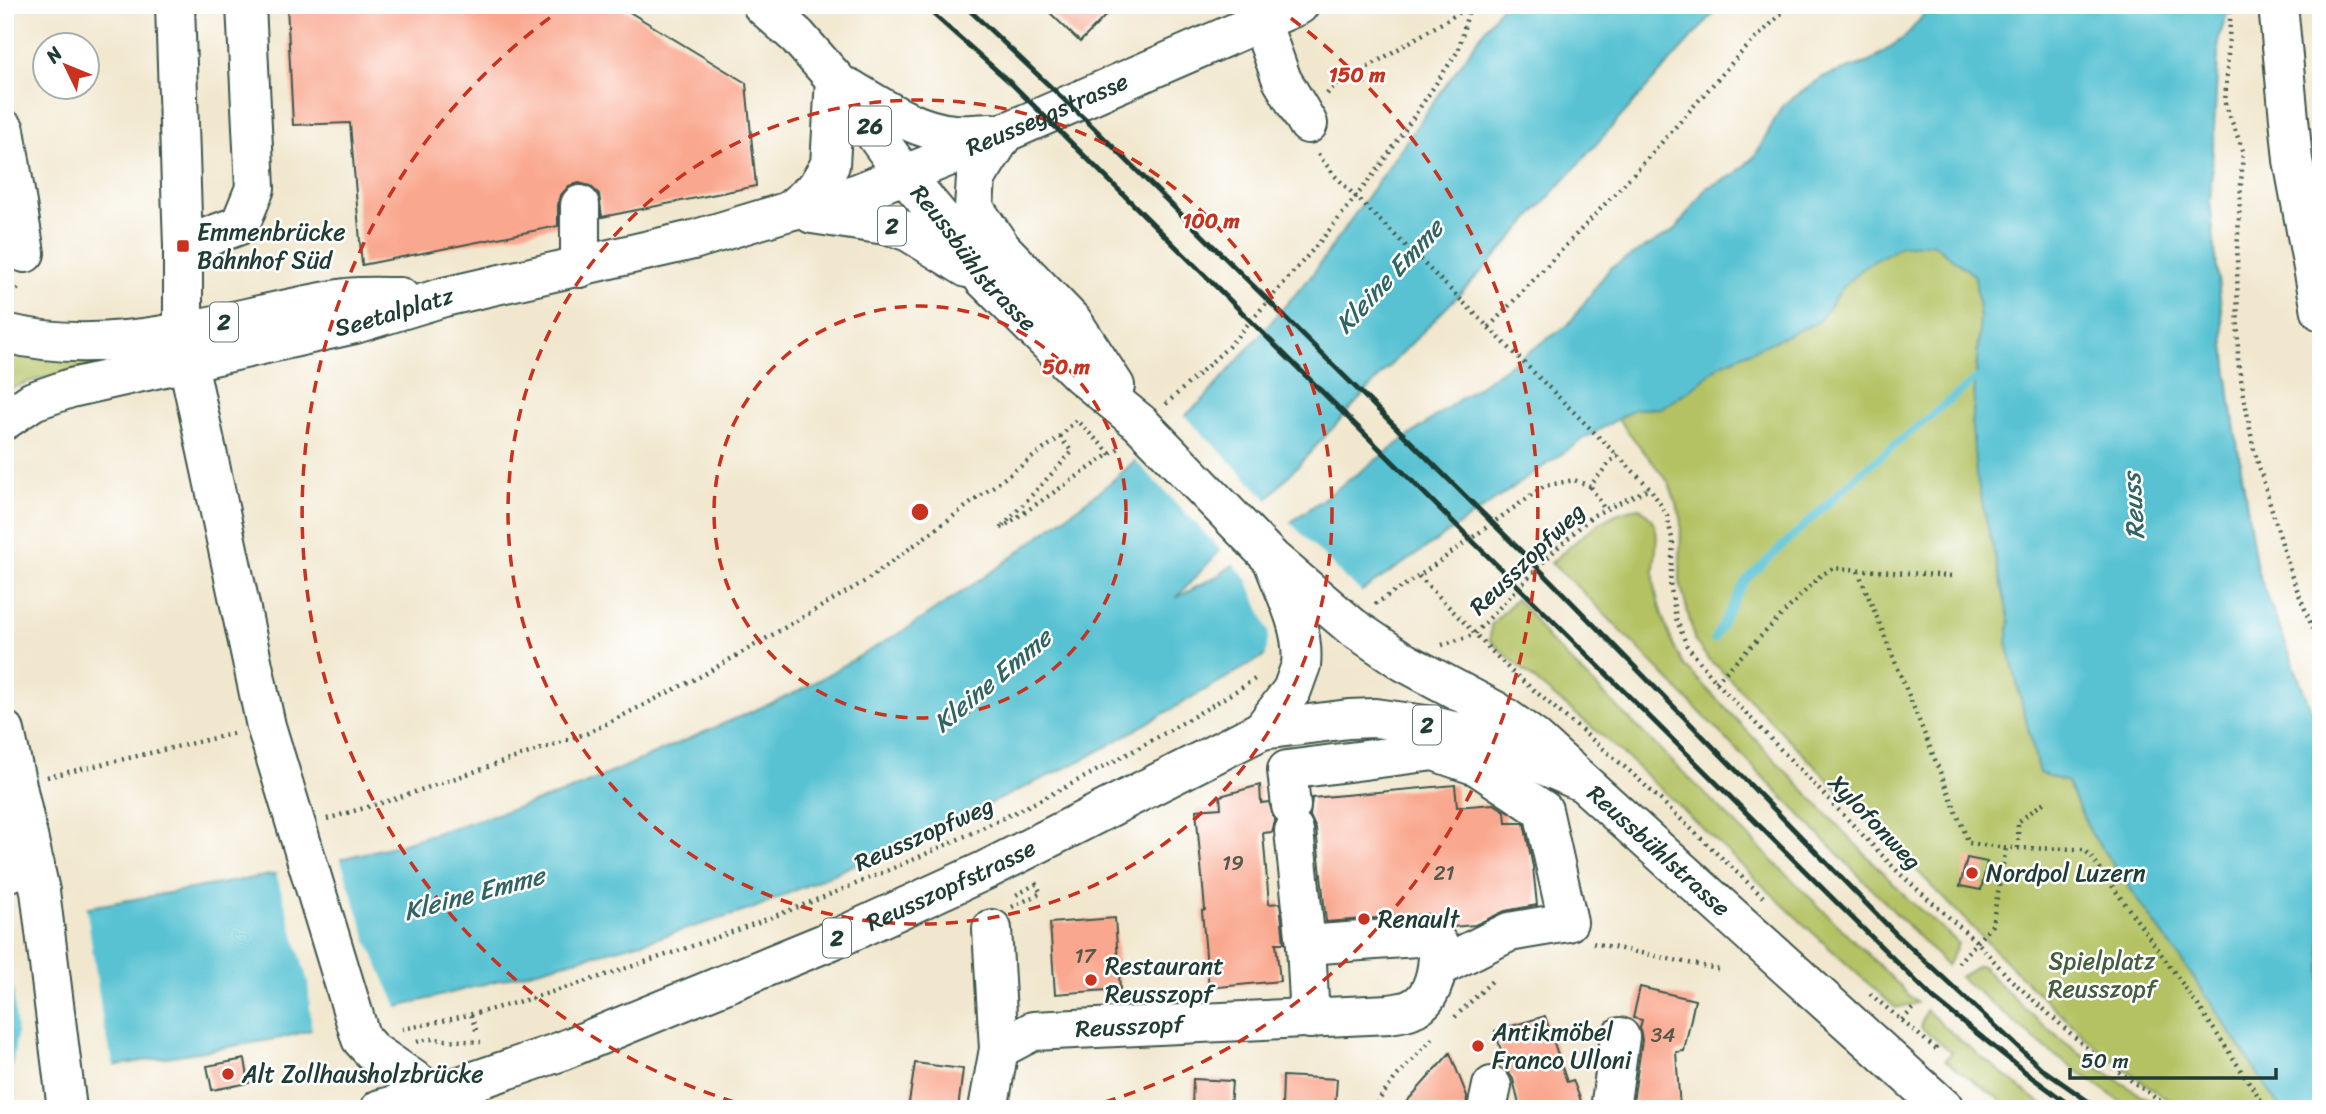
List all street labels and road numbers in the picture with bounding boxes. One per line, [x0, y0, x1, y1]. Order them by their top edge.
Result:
street label: Reusseggstrasse [959, 61, 1135, 168]
road number: 26 [849, 106, 891, 146]
street label: Reussbühlstrasse [899, 175, 1047, 342]
road number: 2 [878, 206, 906, 246]
street label: Seetalplatz [330, 274, 458, 349]
road number: 2 [210, 302, 238, 342]
street label: Reusszopfweg [1459, 492, 1595, 626]
road number: 2 [1413, 706, 1441, 744]
street label: Xylofonweg [1817, 763, 1932, 880]
street label: Reussbühlstrasse [1577, 774, 1741, 927]
street label: Reusszopfweg [847, 784, 1001, 884]
street label: Reusszopfstrasse [859, 827, 1043, 943]
road number: 2 [823, 918, 851, 958]
street label: Reusszopf [1074, 1003, 1187, 1050]

